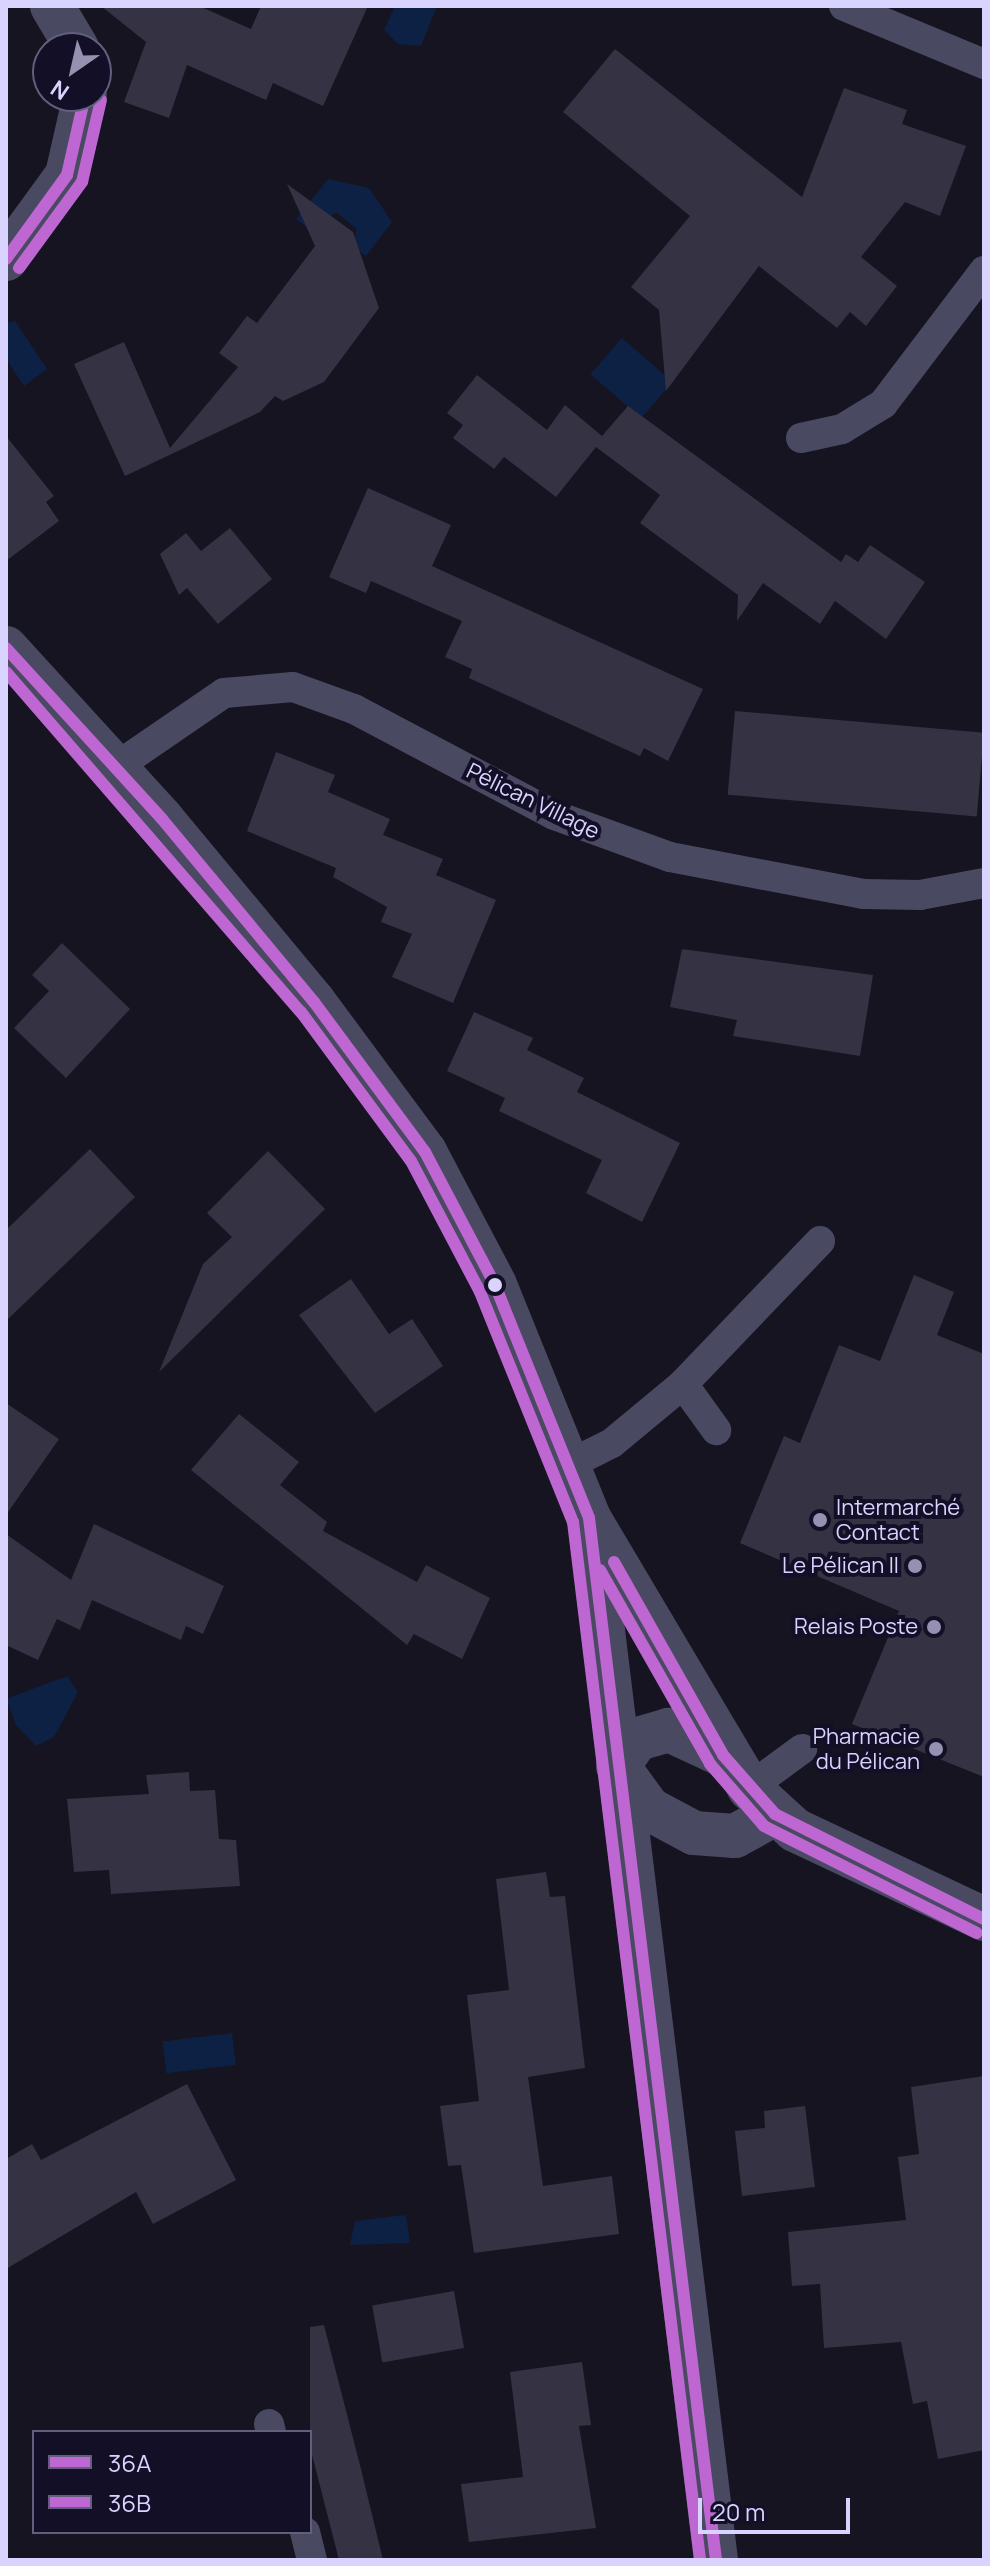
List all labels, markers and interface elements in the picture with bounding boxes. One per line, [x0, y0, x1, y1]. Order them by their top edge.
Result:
north arrow [32, 32, 112, 112]
text: N [45, 73, 75, 107]
street label: Pélican Village [462, 757, 604, 845]
unlabelled marker [487, 1277, 503, 1293]
place label: Intermarché Contact [836, 1494, 960, 1546]
marker: Intermarché Contact [811, 1511, 829, 1529]
place label: Le Pélican II [782, 1553, 899, 1579]
marker: Le Pélican II [906, 1557, 924, 1575]
place label: Relais Poste [794, 1614, 918, 1640]
marker: Relais Poste [925, 1618, 943, 1636]
place label: Pharmacie du Pélican [813, 1723, 920, 1774]
marker: Pharmacie du Pélican [927, 1740, 945, 1758]
legend [32, 2430, 312, 2534]
text: 36A [108, 2446, 151, 2479]
scale bar [702, 2482, 854, 2532]
text: 36B [108, 2486, 151, 2519]
text: 20 m [712, 2495, 765, 2528]

